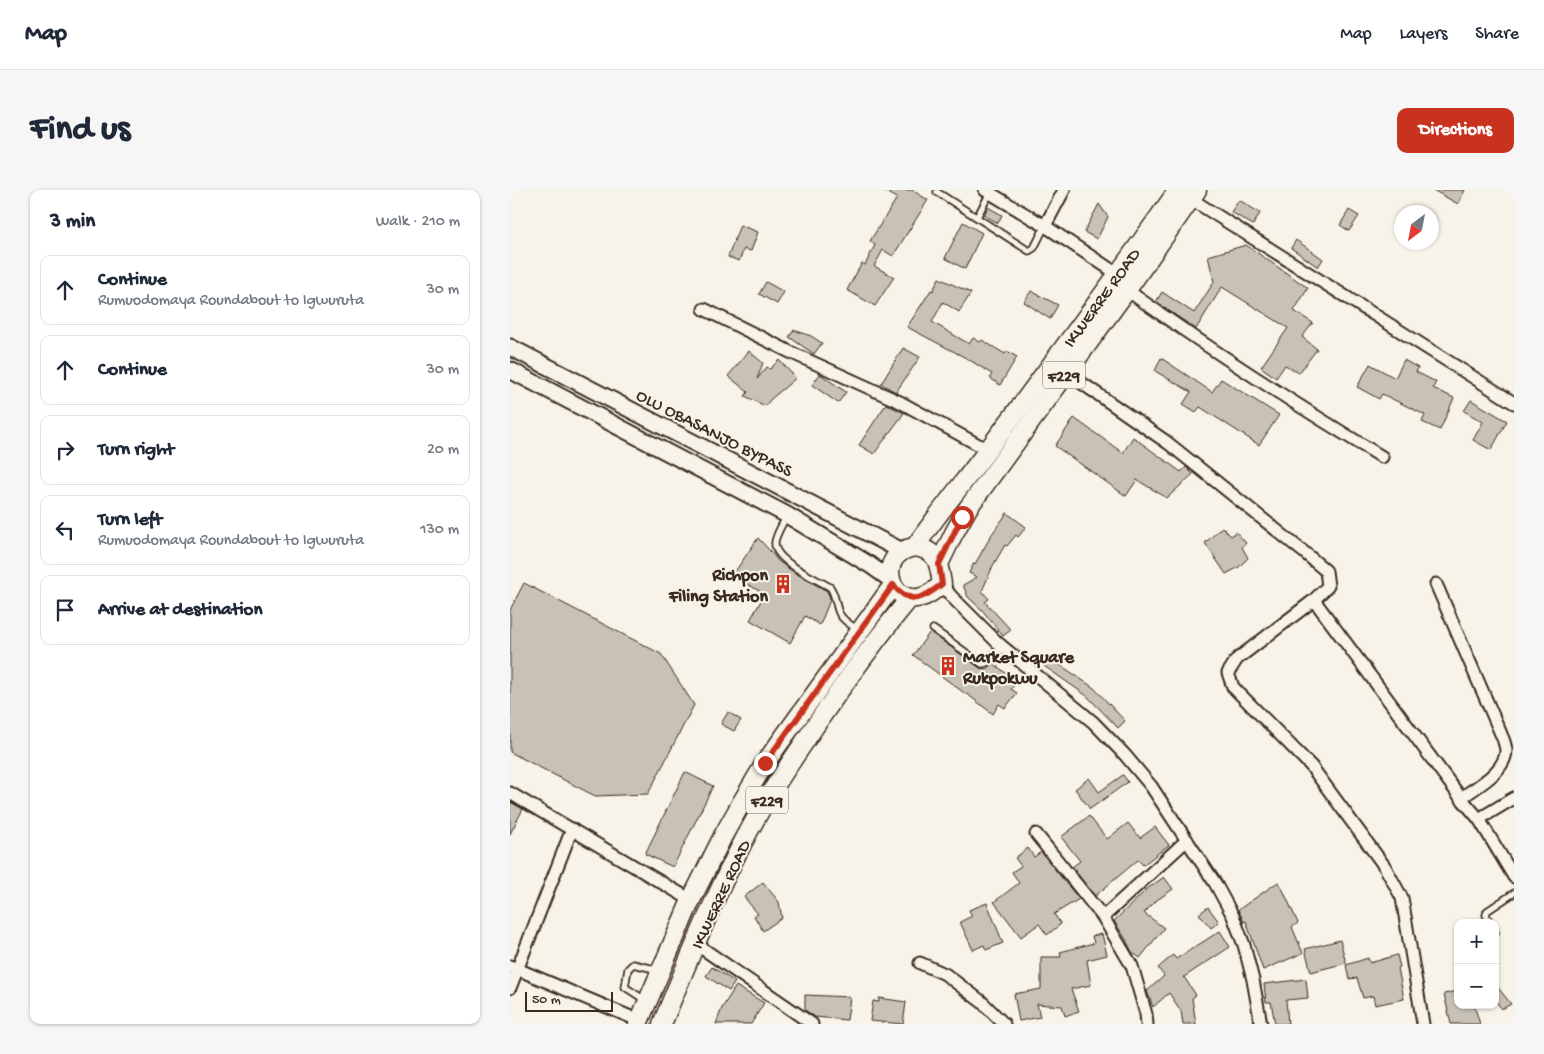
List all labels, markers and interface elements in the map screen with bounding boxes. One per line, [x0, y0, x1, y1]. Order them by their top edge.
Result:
text: Map [25, 20, 67, 49]
text: Map [1340, 24, 1372, 45]
text: Layers [1400, 24, 1447, 45]
text: Share [1475, 24, 1519, 45]
button: Directions [1397, 108, 1514, 153]
text: Find us [30, 110, 130, 151]
north arrow [1394, 205, 1439, 250]
text: 3 min [50, 210, 95, 235]
text: Walk · 210 m [376, 213, 460, 232]
street label: IKWERRE ROAD [1060, 244, 1146, 352]
text: Continue [98, 269, 167, 292]
icon: ahead [51, 276, 79, 304]
text: 30 m [426, 281, 459, 300]
text: Rumuodomaya Roundabout to Igwuruta [98, 292, 364, 311]
icon: ahead [51, 356, 79, 384]
text: Continue [98, 359, 167, 382]
text: 30 m [426, 361, 459, 380]
road number: F229 [1043, 362, 1085, 388]
street label: OLU OBASANJO BYPASS [632, 386, 796, 483]
icon: right [51, 436, 79, 464]
text: Turn right [98, 439, 174, 462]
text: 20 m [427, 441, 459, 460]
route start [951, 506, 974, 529]
text: Turn left [98, 509, 162, 532]
icon: left [51, 516, 79, 544]
text: 130 m [420, 521, 459, 540]
text: Rumuodomaya Roundabout to Igwuruta [98, 532, 364, 551]
place label: Richpon Filing Station [668, 566, 768, 608]
building icon: Richpon Filing Station [772, 573, 794, 595]
icon: arrive [51, 596, 79, 624]
text: Arrive at destination [98, 599, 262, 622]
place label: Market Square Rukpokwu [962, 648, 1075, 690]
building icon: Market Square Rukpokwu [937, 655, 959, 677]
route end [754, 752, 777, 775]
road number: F229 [746, 786, 788, 814]
street label: IKWERRE ROAD [688, 837, 757, 953]
map controls [1454, 919, 1499, 1009]
button: + [1454, 919, 1499, 964]
button: − [1454, 964, 1499, 1009]
scale bar [525, 989, 612, 1012]
text: 50 m [532, 992, 561, 1009]

